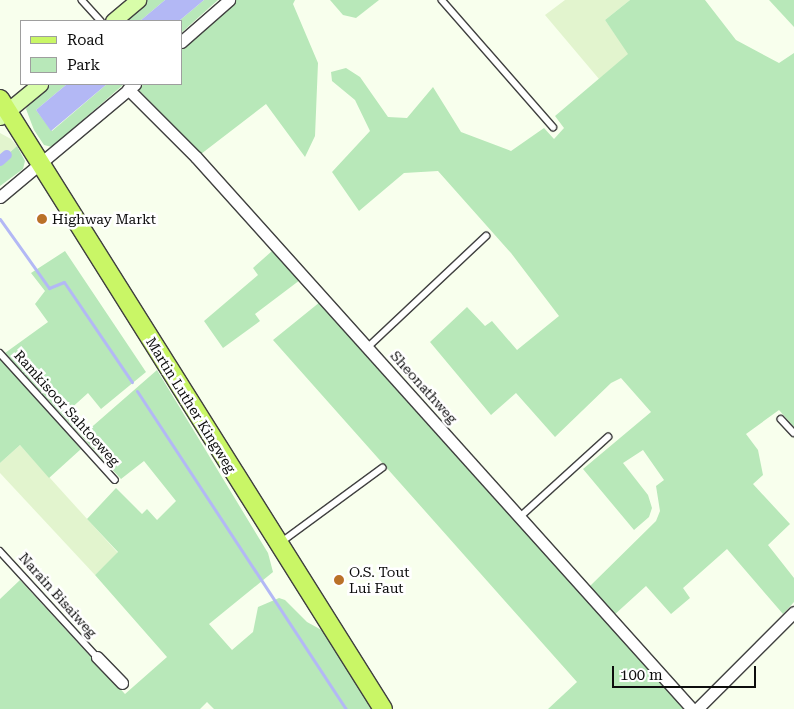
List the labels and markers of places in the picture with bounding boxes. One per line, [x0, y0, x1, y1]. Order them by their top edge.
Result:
place label: Highway Markt [52, 211, 156, 227]
marker: Highway Markt [36, 213, 48, 225]
place label: O.S. Tout Lui Faut [349, 564, 409, 596]
marker: O.S. Tout Lui Faut [333, 574, 345, 586]

